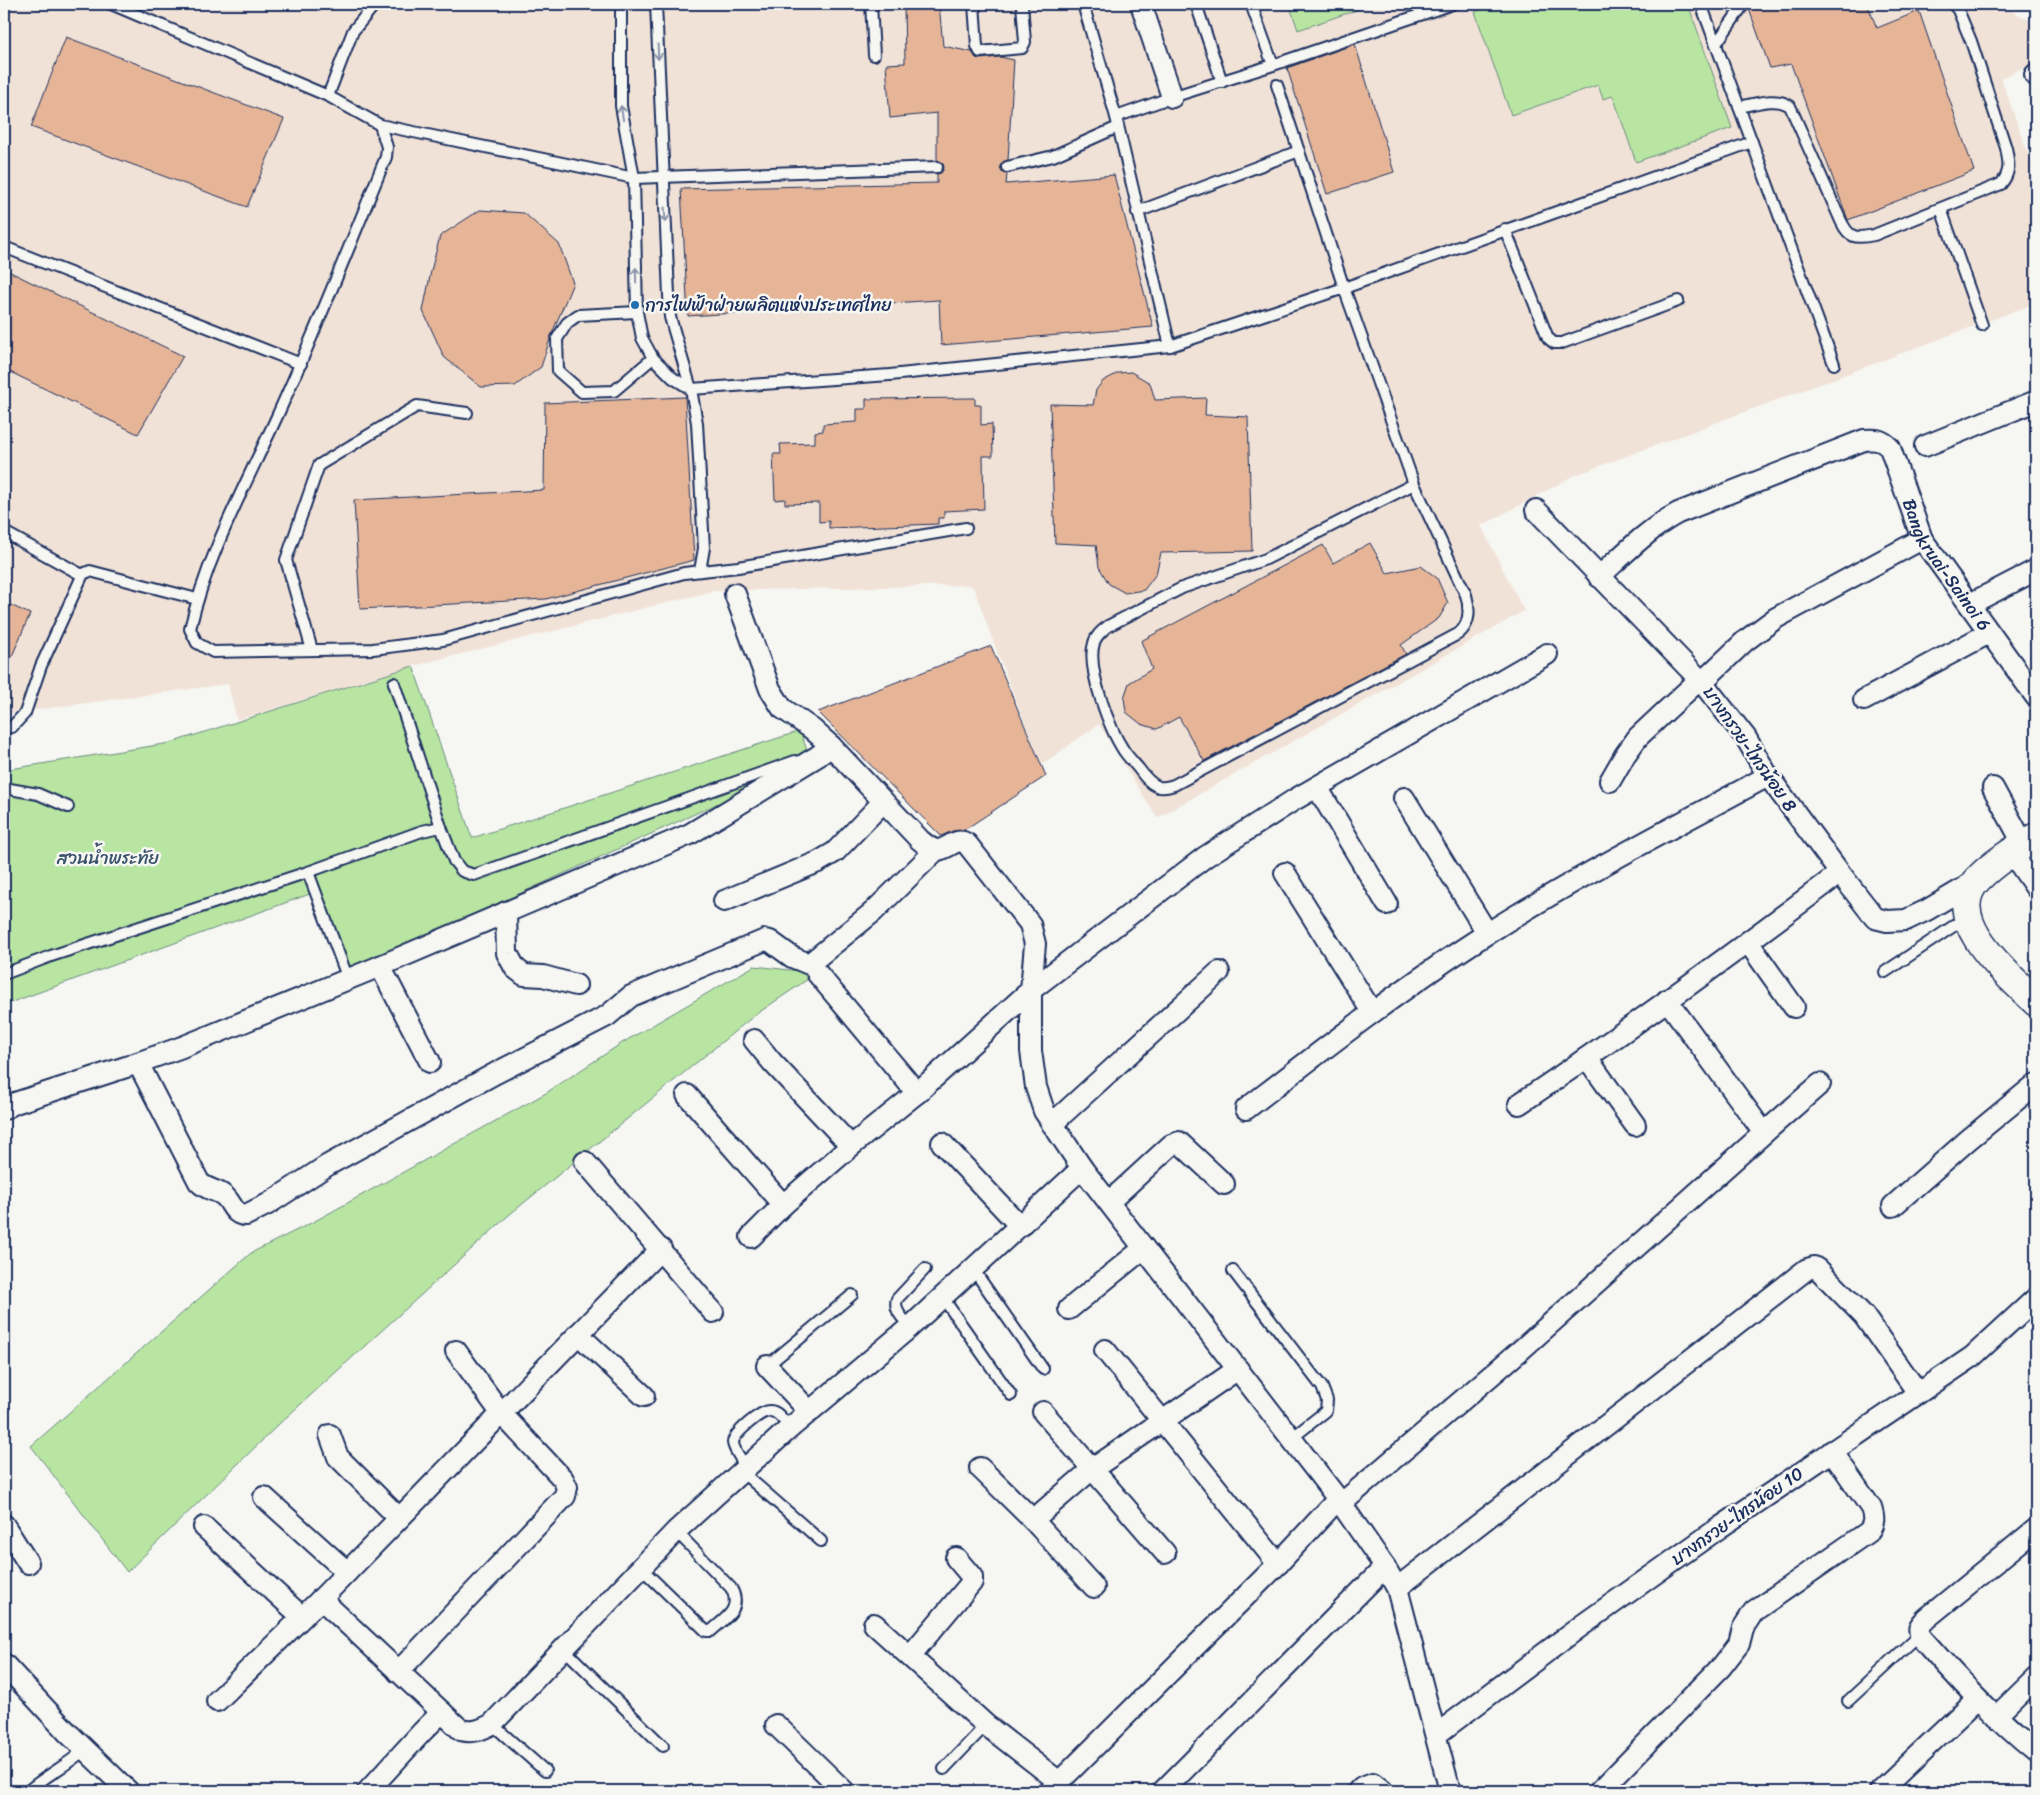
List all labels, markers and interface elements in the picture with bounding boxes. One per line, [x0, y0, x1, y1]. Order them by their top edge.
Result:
one-way arrow [654, 44, 663, 60]
one-way arrow [617, 106, 627, 122]
one-way arrow [660, 206, 670, 223]
one-way arrow [631, 267, 641, 283]
place label: การไฟฟ้าฝ่ายผลิตแห่งประเทศไทย [645, 289, 892, 321]
marker: การไฟฟ้าฝ่ายผลิตแห่งประเทศไทย [629, 299, 641, 311]
street label: Bangkruai-Sainoi 6 [1893, 494, 2000, 638]
street label: บางกรวย-ไทรน้อย 8 [1694, 679, 1806, 819]
park label: สวนน้ำพระทัย [56, 842, 160, 874]
street label: บางกรวย-ไทรน้อย 10 [1664, 1458, 1810, 1574]

